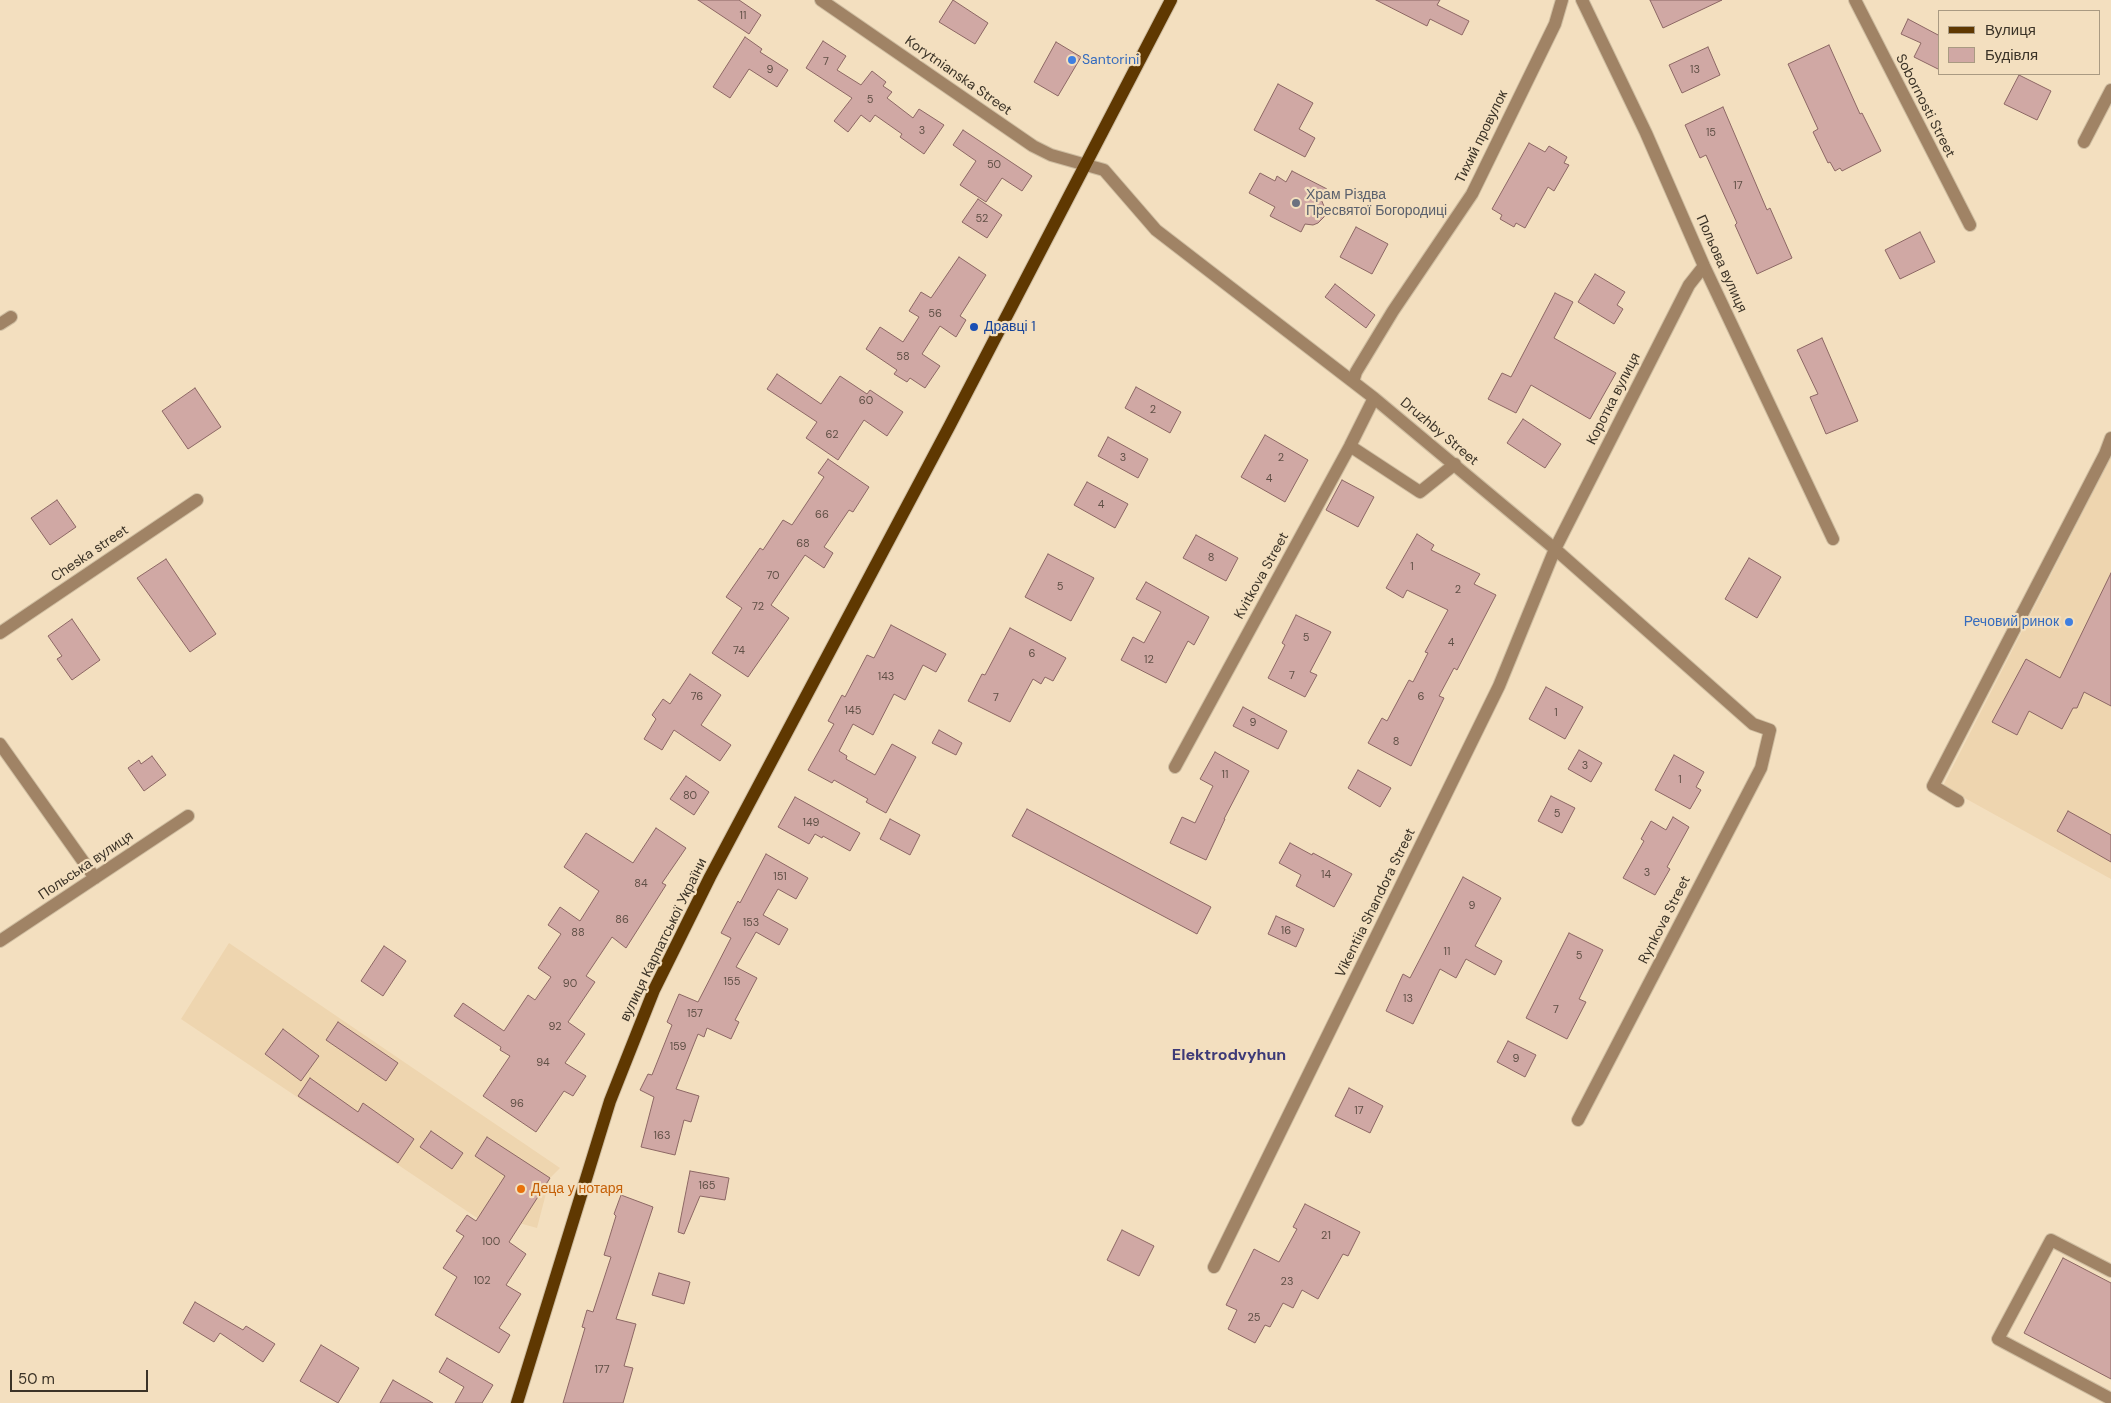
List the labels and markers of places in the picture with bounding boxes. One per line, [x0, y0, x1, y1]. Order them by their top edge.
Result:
place label: Santorini [1082, 52, 1139, 68]
marker: Santorini [1066, 54, 1078, 66]
place label: Храм Різдва Пресвятої Богородиці [1306, 187, 1447, 220]
marker: Храм Різдва Пресвятої Богородиці [1290, 197, 1302, 209]
place label: Дравці 1 [984, 319, 1036, 335]
marker: Дравці 1 [968, 321, 980, 333]
place label: Речовий ринок [1964, 614, 2059, 630]
marker: Речовий ринок [2063, 616, 2075, 628]
place label: Деца у нотаря [531, 1181, 623, 1197]
marker: Деца у нотаря [515, 1183, 527, 1195]

